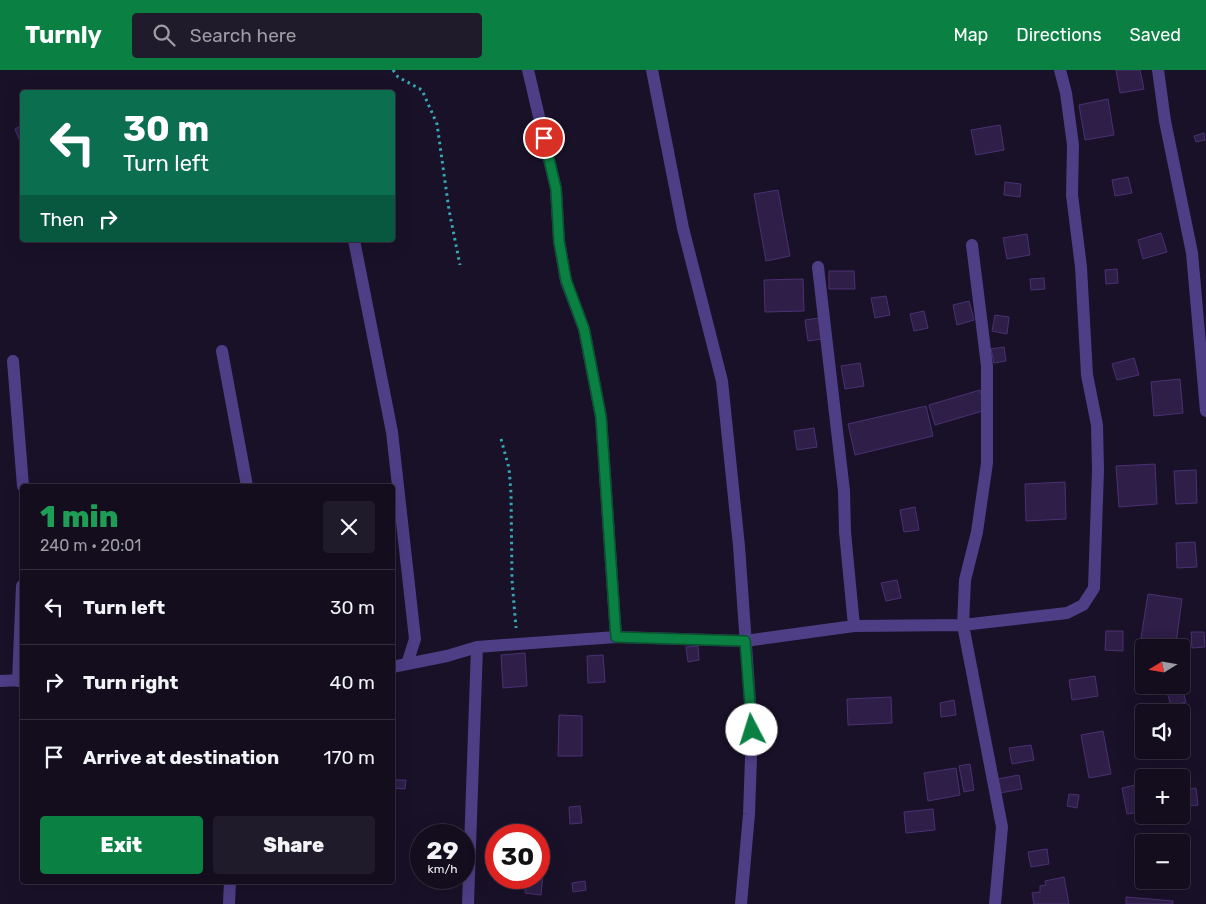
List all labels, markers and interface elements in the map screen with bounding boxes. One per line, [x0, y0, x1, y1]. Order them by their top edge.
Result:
search box [132, 13, 482, 58]
text: Turnly [25, 21, 102, 49]
icon: search [150, 21, 178, 49]
text: Search here [190, 24, 296, 47]
text: Map [953, 24, 988, 46]
text: Directions [1016, 24, 1102, 46]
text: Saved [1130, 24, 1181, 46]
text: 30 m [123, 108, 209, 150]
icon: left [40, 110, 105, 175]
pin [523, 117, 565, 159]
icon: arrive [530, 124, 558, 152]
text: Turn left [123, 150, 209, 177]
icon: right [94, 205, 122, 233]
text: Then [40, 208, 84, 231]
text: 1 min [40, 499, 118, 535]
button: close [323, 501, 375, 553]
text: 240 m · 20:01 [40, 536, 141, 555]
icon: left [40, 593, 68, 621]
text: Turn left [83, 596, 165, 619]
text: 30 m [330, 596, 375, 619]
north arrow [1135, 639, 1190, 694]
map controls [1135, 639, 1190, 889]
icon: right [40, 668, 68, 696]
text: Turn right [83, 671, 178, 694]
text: 40 m [330, 671, 375, 694]
position arrow [725, 703, 777, 755]
button: sound [1135, 704, 1190, 759]
icon: arrive [40, 743, 68, 771]
text: Arrive at destination [83, 746, 279, 769]
text: 170 m [324, 746, 375, 769]
button: + [1135, 769, 1190, 824]
button: Exit [40, 816, 203, 874]
button: Share [213, 816, 375, 874]
speed limit sign: 30 [485, 824, 550, 889]
button: − [1135, 834, 1190, 889]
text: 29 [426, 836, 459, 865]
text: km/h [428, 862, 457, 876]

